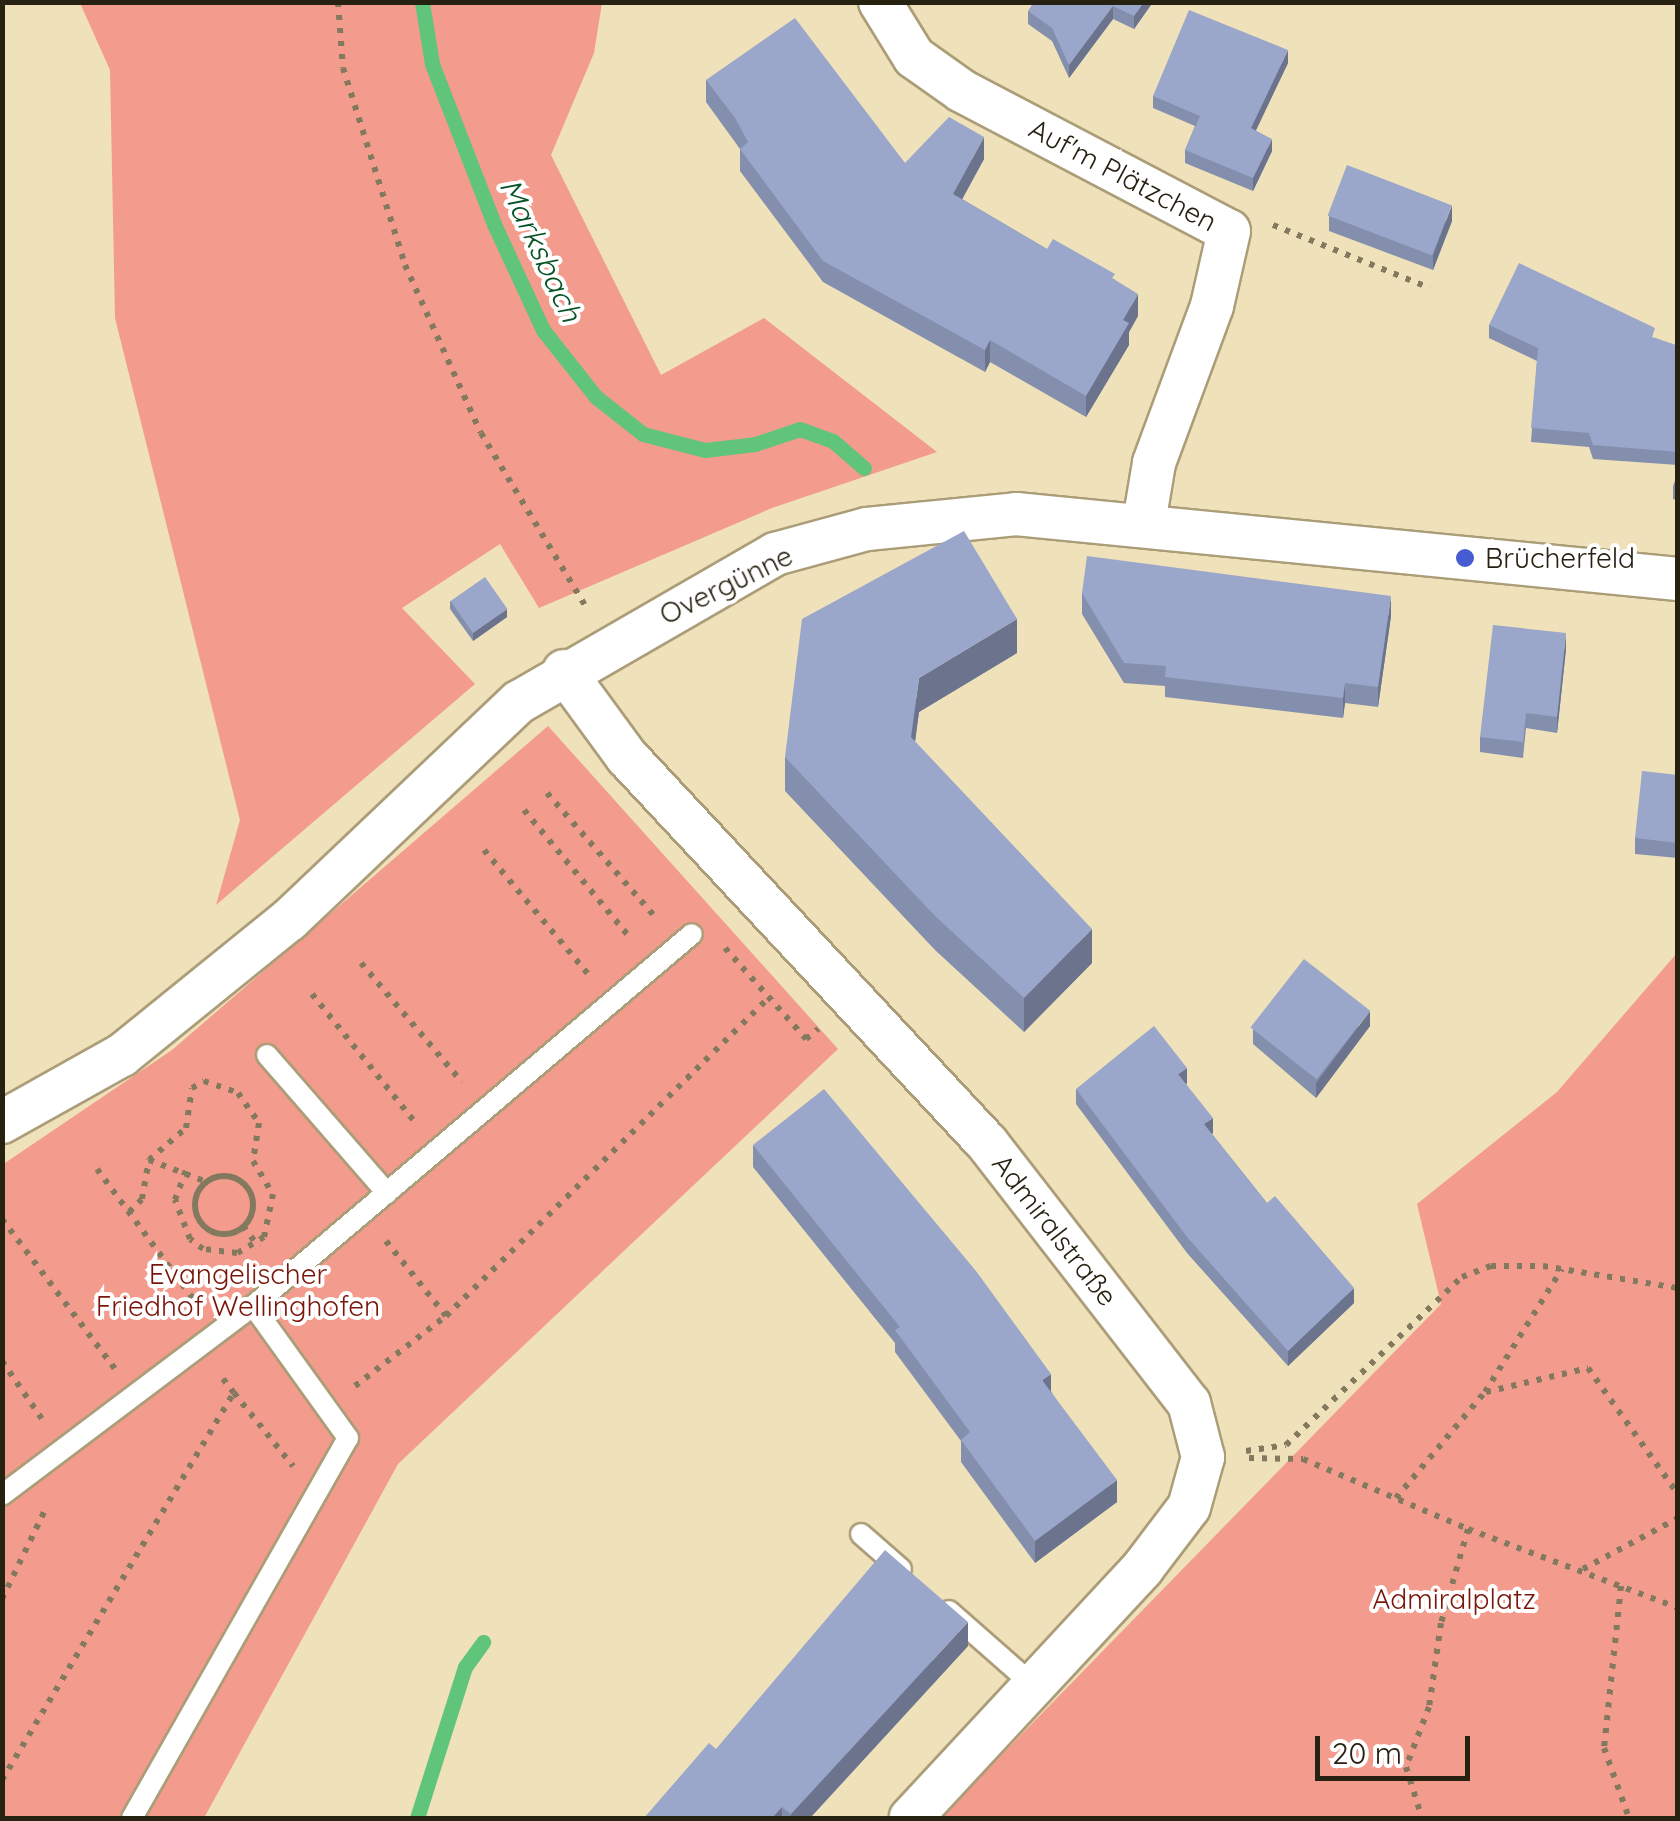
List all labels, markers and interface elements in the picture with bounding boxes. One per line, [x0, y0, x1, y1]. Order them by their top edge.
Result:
street label: Auf'm Plätzchen [1023, 111, 1223, 239]
water label: Marksbach [492, 173, 590, 327]
street label: Overgünne [654, 538, 798, 632]
place label: Brücherfeld [1485, 541, 1635, 575]
marker: Brücherfeld [1454, 547, 1476, 569]
street label: Admiralstraße [985, 1147, 1125, 1313]
park label: Evangelischer Friedhof Wellinghofen [96, 1257, 380, 1323]
park label: Admiralplatz [1372, 1582, 1536, 1616]
scale bar [1320, 1716, 1475, 1778]
text: 20 m [1332, 1734, 1402, 1772]

